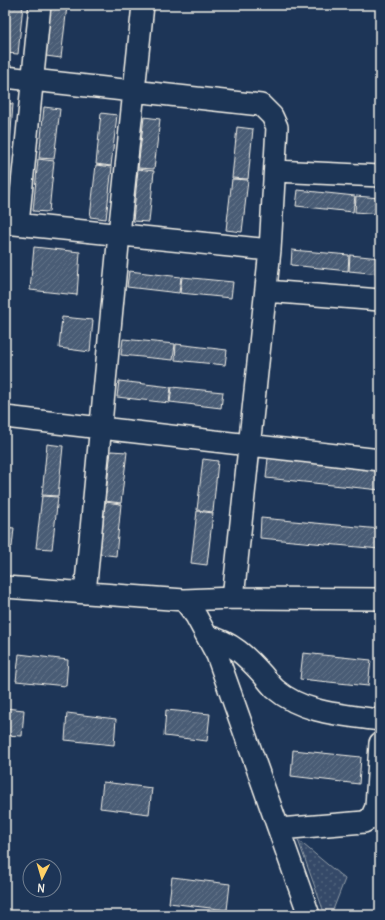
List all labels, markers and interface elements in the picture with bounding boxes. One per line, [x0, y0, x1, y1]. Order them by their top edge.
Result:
north arrow [22, 858, 62, 898]
text: N [37, 881, 46, 895]

